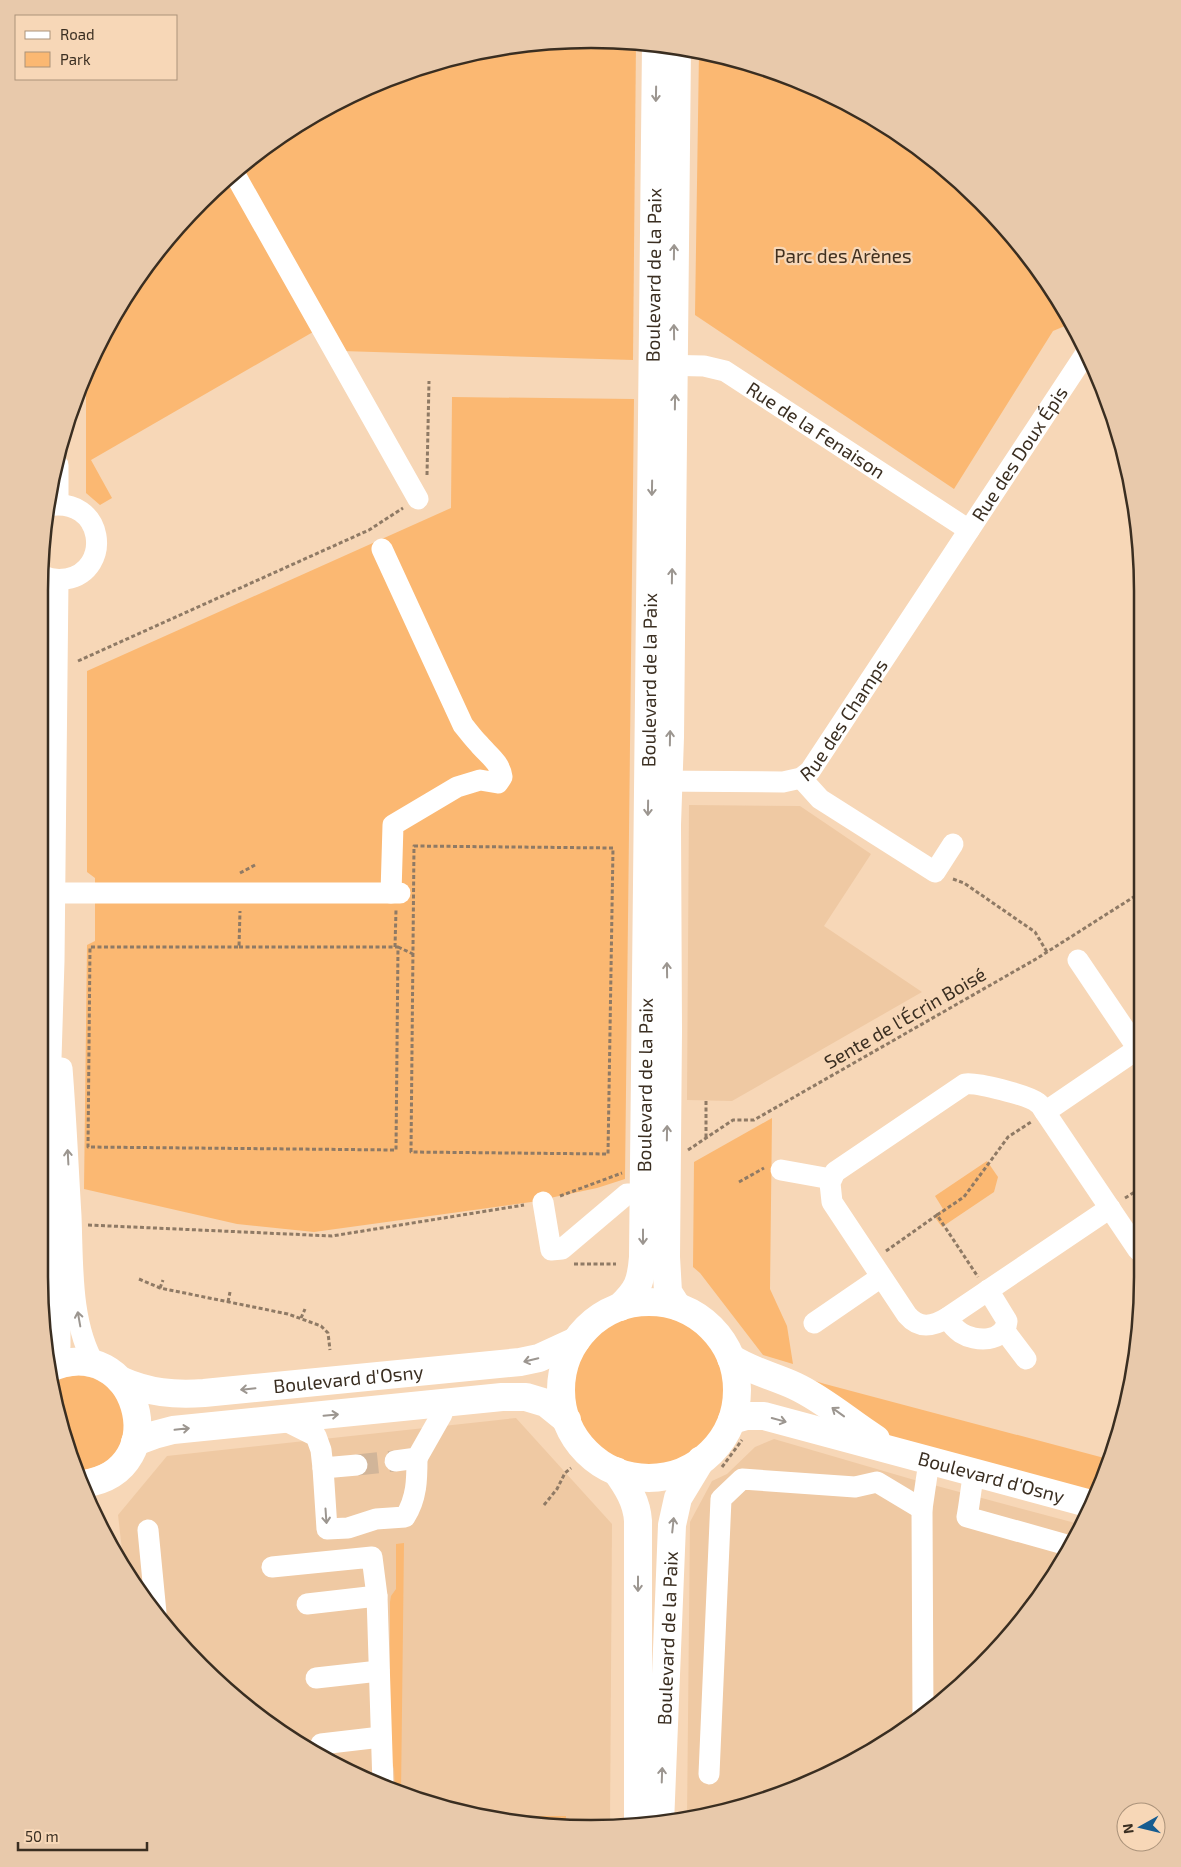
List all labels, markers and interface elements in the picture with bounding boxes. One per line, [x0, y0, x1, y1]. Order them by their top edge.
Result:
legend [15, 15, 178, 80]
text: Road [60, 25, 95, 43]
text: Park [60, 50, 91, 68]
one-way arrow [651, 85, 661, 101]
street label: Boulevard de la Paix [641, 188, 665, 362]
one-way arrow [669, 244, 679, 260]
park label: Parc des Arènes [774, 244, 912, 267]
one-way arrow [669, 325, 679, 341]
street label: Rue de la Fenaison [743, 376, 890, 483]
street label: Rue des Doux Épis [966, 382, 1072, 525]
one-way arrow [670, 394, 679, 410]
one-way arrow [647, 479, 656, 495]
one-way arrow [668, 568, 677, 584]
street label: Boulevard de la Paix [636, 593, 661, 767]
street label: Rue des Champs [795, 654, 892, 786]
one-way arrow [666, 730, 675, 746]
one-way arrow [643, 799, 653, 815]
street label: Sente de l'Écrin Boisé [820, 962, 990, 1073]
one-way arrow [662, 963, 672, 979]
street label: Boulevard de la Paix [632, 998, 657, 1172]
one-way arrow [662, 1125, 672, 1142]
one-way arrow [63, 1150, 72, 1166]
one-way arrow [638, 1228, 648, 1245]
one-way arrow [73, 1312, 83, 1328]
one-way arrow [524, 1356, 540, 1365]
street label: Boulevard d'Osny [272, 1360, 424, 1397]
one-way arrow [240, 1384, 256, 1394]
one-way arrow [832, 1406, 845, 1417]
one-way arrow [323, 1410, 339, 1419]
one-way arrow [771, 1415, 787, 1425]
one-way arrow [174, 1425, 190, 1434]
street label: Boulevard d'Osny [916, 1446, 1067, 1507]
one-way arrow [322, 1508, 331, 1524]
one-way arrow [668, 1518, 678, 1534]
street label: Boulevard de la Paix [652, 1551, 682, 1726]
one-way arrow [633, 1576, 643, 1592]
one-way arrow [657, 1767, 667, 1784]
north arrow [1116, 1802, 1166, 1852]
scale bar [18, 1820, 146, 1852]
text: N [1119, 1823, 1137, 1835]
text: 50 m [25, 1827, 59, 1845]

